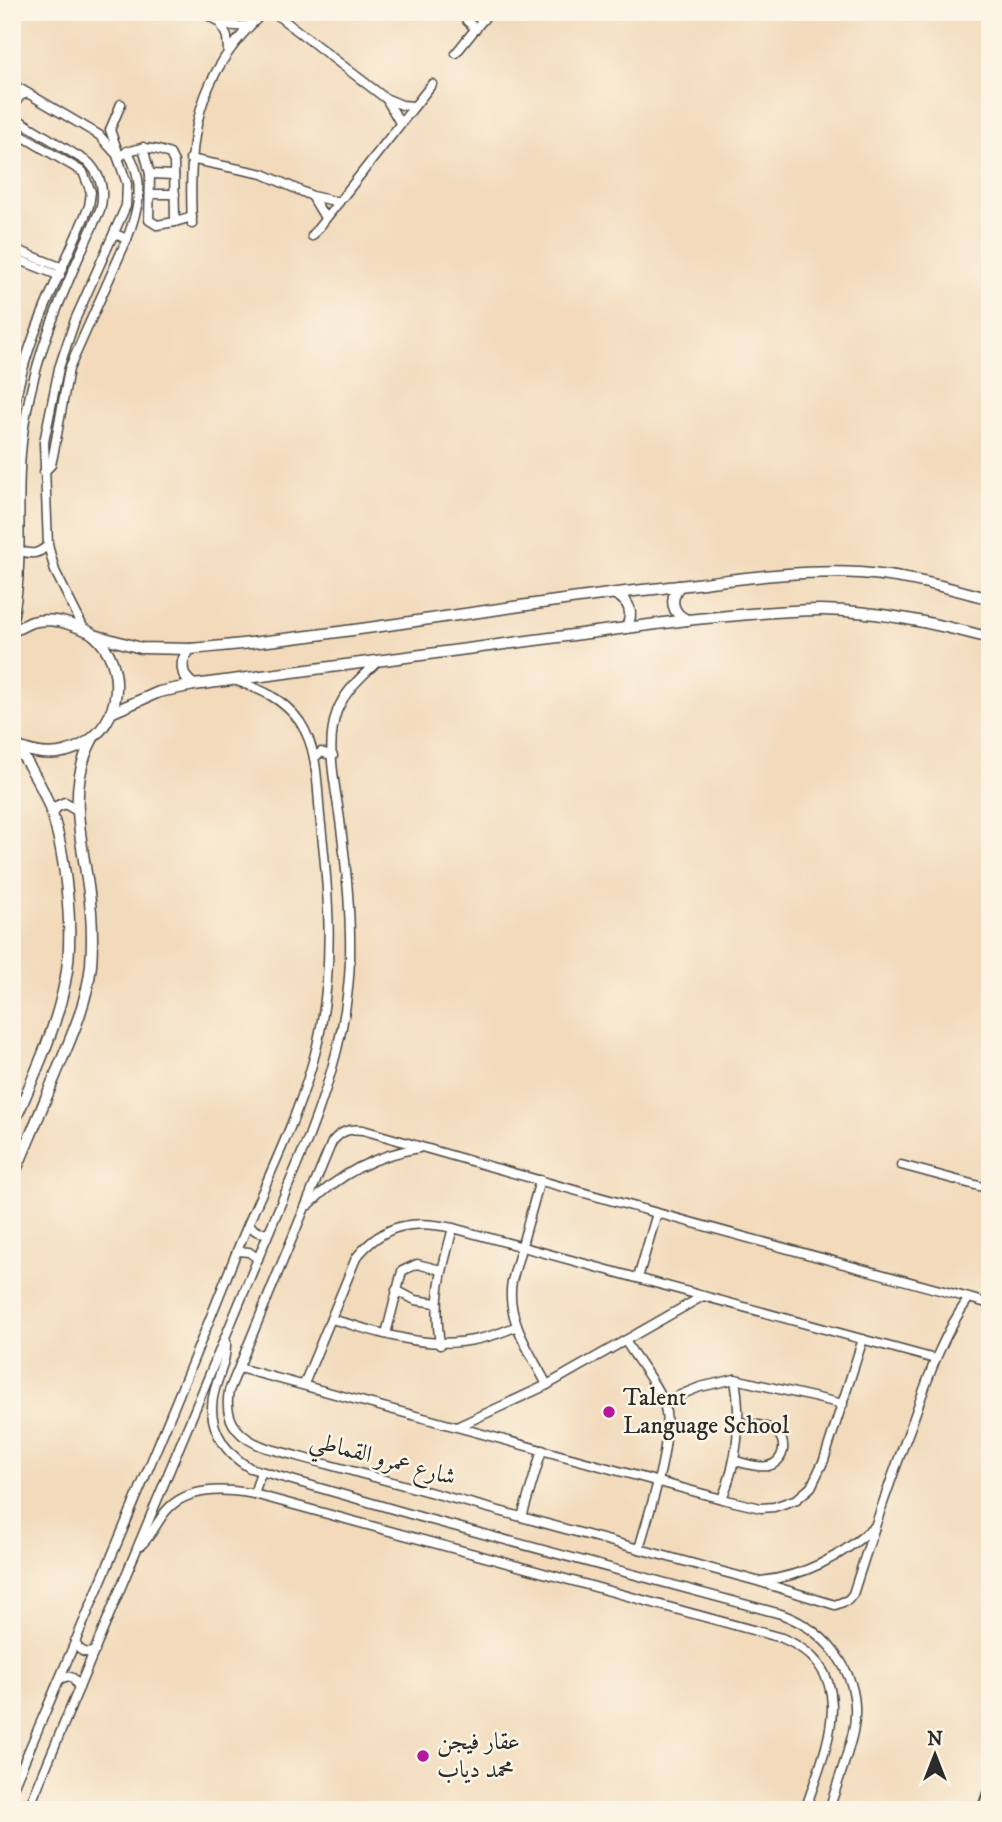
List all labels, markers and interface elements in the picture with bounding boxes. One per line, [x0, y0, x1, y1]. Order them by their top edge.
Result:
place label: Talent Language School [623, 1383, 790, 1441]
marker: Talent Language School [601, 1404, 617, 1420]
street label: شارع عمرو القماطي [305, 1425, 459, 1500]
north arrow [900, 1720, 970, 1790]
place label: عقار فيجن محمد دياب [437, 1727, 520, 1785]
text: N [927, 1728, 943, 1751]
marker: عقار فيجن محمد دياب [415, 1748, 431, 1764]

